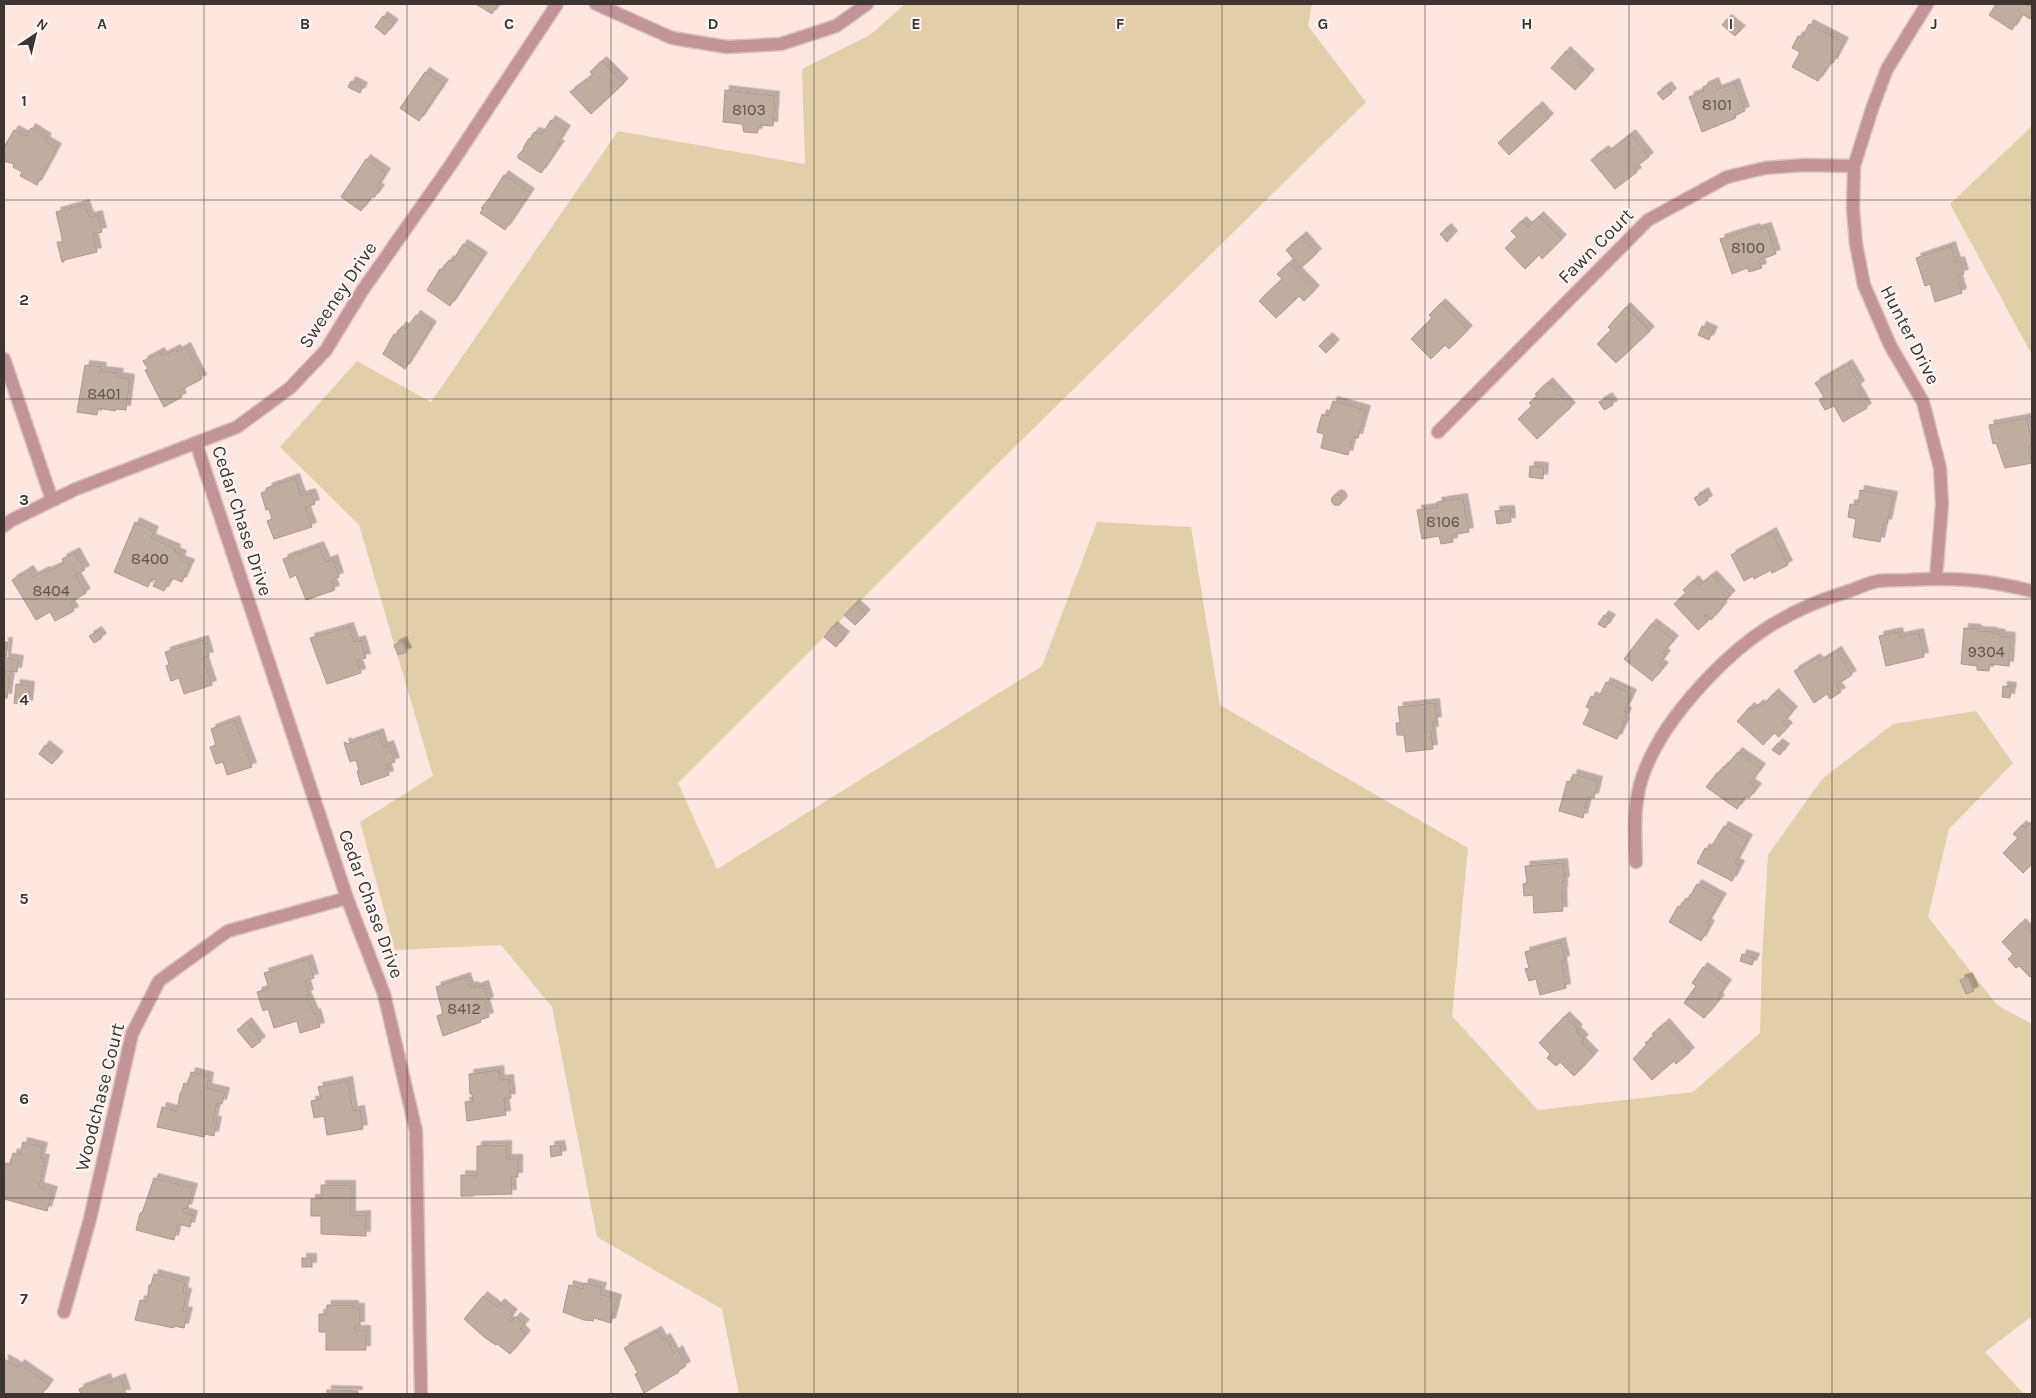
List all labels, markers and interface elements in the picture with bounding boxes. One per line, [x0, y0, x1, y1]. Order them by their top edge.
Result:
north arrow [10, 10, 60, 60]
text: A [97, 14, 107, 33]
text: B [300, 14, 310, 33]
text: C [504, 14, 514, 33]
text: D [708, 14, 719, 33]
text: E [911, 14, 921, 33]
text: F [1116, 14, 1125, 33]
text: G [1318, 14, 1328, 33]
text: H [1521, 14, 1533, 33]
text: I [1729, 14, 1733, 33]
text: J [1930, 14, 1938, 33]
text: N [33, 15, 51, 35]
text: 1 [21, 91, 27, 110]
house number: 8101 [1702, 95, 1732, 114]
house number: 8103 [732, 100, 766, 119]
street label: Fawn Court [1554, 204, 1638, 288]
street label: Sweeney Drive [294, 238, 382, 352]
house number: 8100 [1731, 238, 1765, 257]
street label: Hunter Drive [1876, 282, 1944, 388]
text: 2 [19, 290, 29, 309]
house number: 8401 [87, 384, 121, 403]
street label: Cedar Chase Drive [207, 443, 277, 599]
text: 3 [19, 490, 29, 509]
house number: 8106 [1426, 512, 1460, 531]
house number: 8400 [131, 549, 169, 568]
house number: 8404 [32, 581, 70, 600]
house number: 9304 [1967, 642, 2005, 661]
text: 4 [19, 690, 29, 709]
street label: Cedar Chase Drive [334, 827, 408, 981]
text: 5 [19, 889, 29, 908]
house number: 8412 [447, 999, 481, 1018]
street label: Woodchase Court [71, 1021, 129, 1173]
text: 6 [19, 1089, 29, 1108]
text: 7 [20, 1289, 28, 1308]

